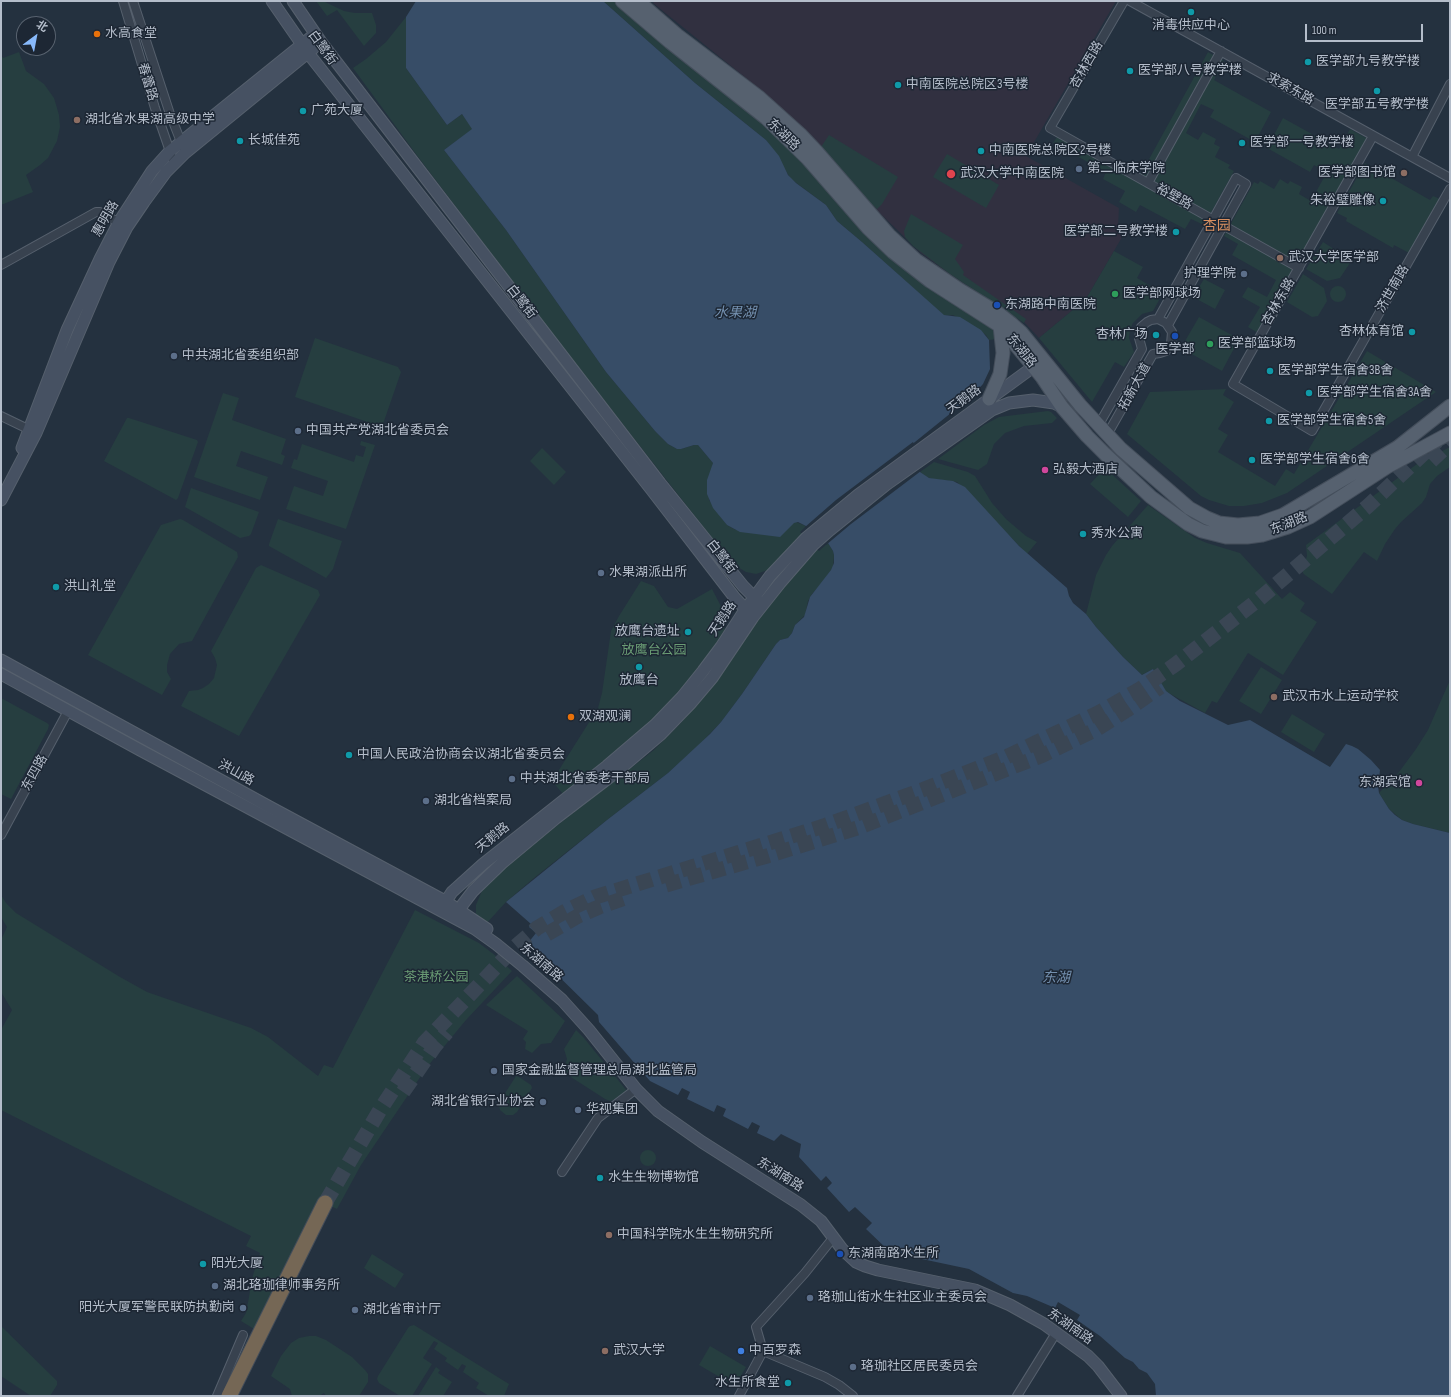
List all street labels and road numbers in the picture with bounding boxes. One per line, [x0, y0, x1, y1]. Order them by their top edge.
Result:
street label: 白鹭街 [304, 28, 340, 68]
street label: 杏林西路 [1067, 39, 1107, 91]
street label: 春蕾路 [134, 61, 160, 103]
street label: 求索东路 [1263, 70, 1317, 108]
street label: 东湖路 [764, 116, 802, 154]
street label: 裕壁路 [1153, 181, 1195, 213]
street label: 惠明路 [89, 198, 123, 240]
street label: 济世南路 [1373, 263, 1413, 315]
street label: 杏林东路 [1259, 276, 1299, 328]
street label: 白鹭街 [503, 282, 539, 322]
street label: 东湖路 [1003, 331, 1039, 371]
street label: 拓新大道 [1116, 360, 1154, 414]
street label: 天鹅路 [944, 382, 984, 418]
street label: 东湖路 [1268, 509, 1310, 539]
street label: 白鹭街 [703, 537, 739, 577]
street label: 天鹅路 [706, 598, 740, 640]
street label: 东四路 [19, 752, 51, 794]
street label: 洪山路 [215, 757, 257, 789]
street label: 天鹅路 [473, 820, 513, 856]
street label: 东湖南路 [516, 940, 566, 986]
street label: 东湖南路 [754, 1155, 806, 1195]
street label: 东湖南路 [1044, 1306, 1096, 1348]

